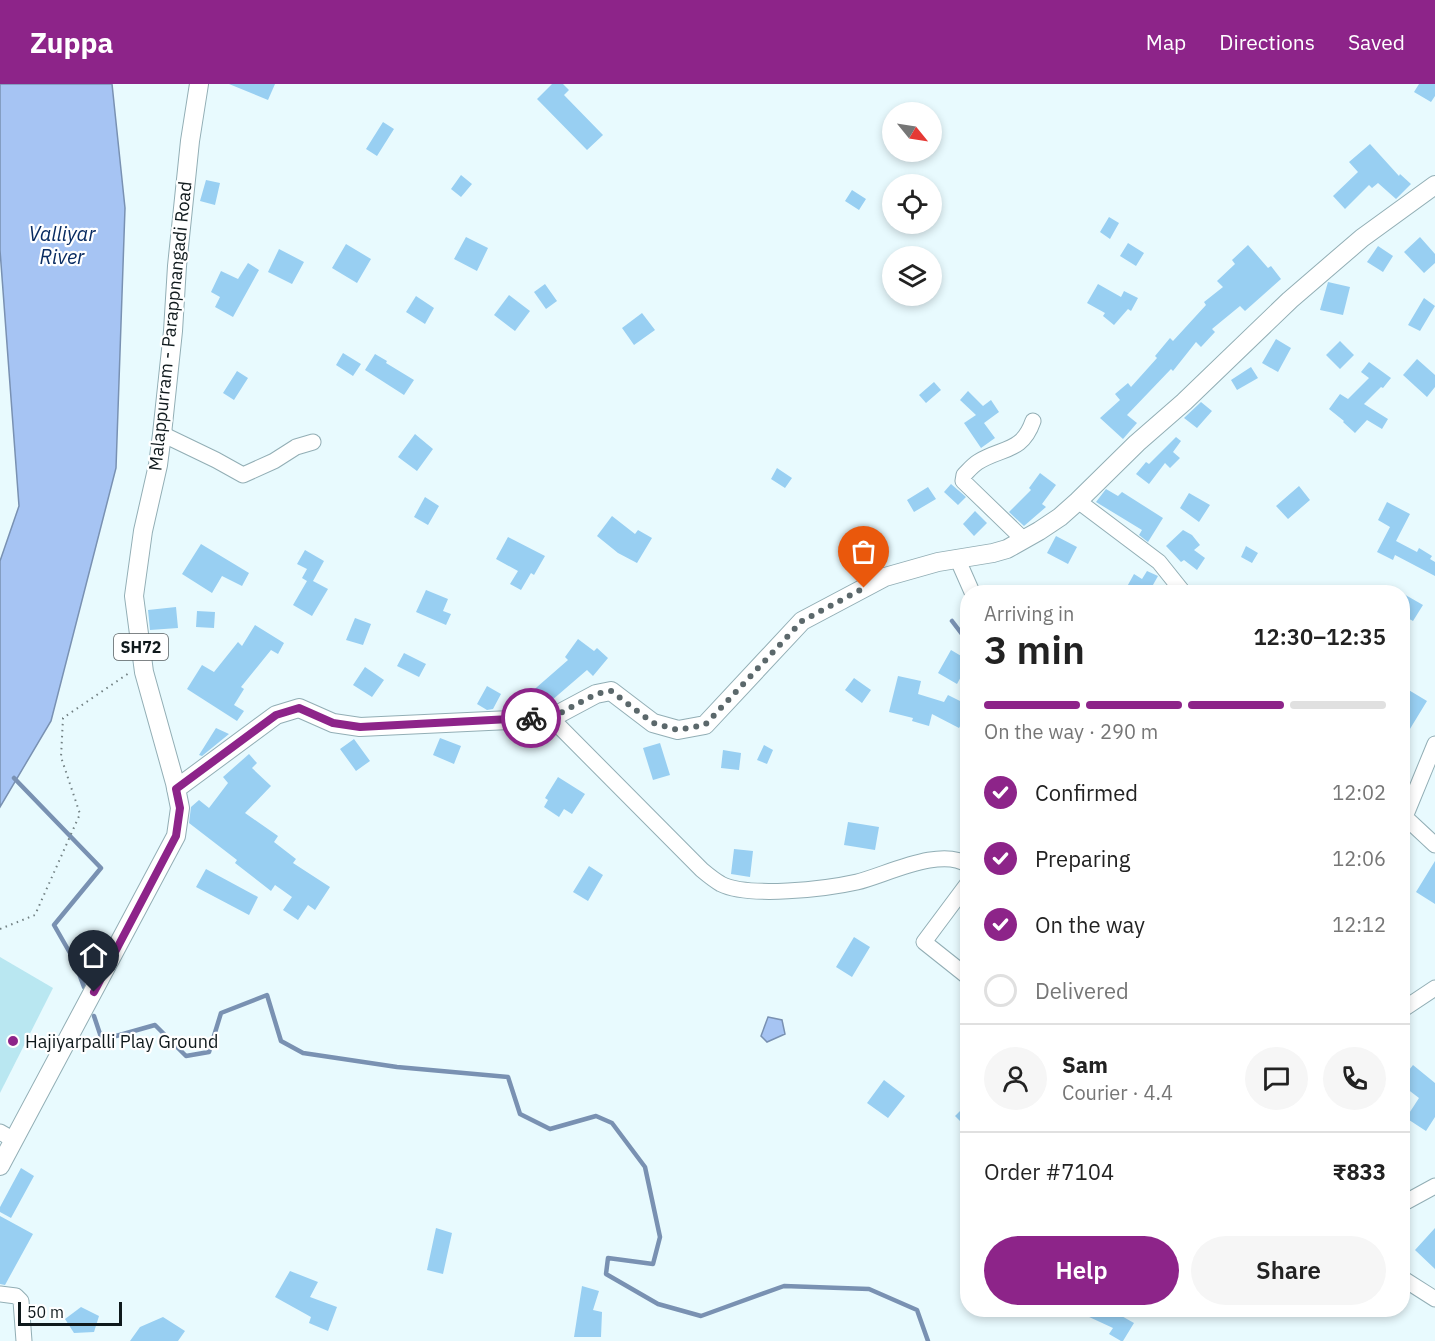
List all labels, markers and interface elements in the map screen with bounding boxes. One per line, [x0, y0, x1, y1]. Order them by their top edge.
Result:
text: Zuppa [30, 24, 114, 61]
text: Map [1146, 28, 1186, 56]
text: Directions [1219, 28, 1315, 56]
text: Saved [1348, 28, 1405, 56]
north arrow [882, 102, 942, 162]
map controls [882, 102, 942, 306]
button: locate [882, 174, 942, 234]
street label: Malappurram - Parappnangadi Road [143, 180, 197, 472]
water label: Valliyar River [28, 220, 96, 270]
button: layers [882, 246, 942, 306]
pin [838, 526, 889, 588]
icon: bag [847, 535, 880, 568]
text: Arriving in [984, 600, 1074, 627]
text: 12:30–12:35 [1253, 622, 1386, 651]
text: 3 min [984, 624, 1085, 675]
road number: SH72 [114, 634, 168, 660]
courier [501, 688, 561, 748]
icon: bike [515, 702, 548, 735]
text: On the way · 290 m [984, 718, 1158, 745]
icon: check [984, 776, 1017, 809]
text: Confirmed [1035, 778, 1138, 807]
text: 12:02 [1332, 779, 1386, 806]
icon: check [984, 842, 1017, 875]
text: Preparing [1035, 844, 1130, 873]
text: 12:06 [1332, 845, 1386, 872]
icon: check [984, 908, 1017, 941]
text: On the way [1035, 910, 1145, 939]
text: 12:12 [1332, 911, 1386, 938]
pin [68, 930, 119, 992]
icon: home [77, 939, 110, 972]
text: Delivered [1035, 976, 1129, 1005]
place label: Hajiyarpalli Play Ground [25, 1030, 218, 1053]
marker: Hajiyarpalli Play Ground [6, 1034, 20, 1048]
button: person [984, 1047, 1047, 1110]
button: chat [1245, 1047, 1308, 1110]
button: phone [1323, 1047, 1386, 1110]
text: Sam [1062, 1050, 1108, 1079]
text: Courier · 4.4 [1062, 1079, 1173, 1106]
text: Order #7104 [984, 1157, 1114, 1186]
text: ₹833 [1333, 1157, 1386, 1186]
button: Help [984, 1236, 1179, 1305]
button: Share [1191, 1236, 1386, 1305]
scale bar [18, 1299, 122, 1326]
text: 50 m [27, 1302, 64, 1322]

